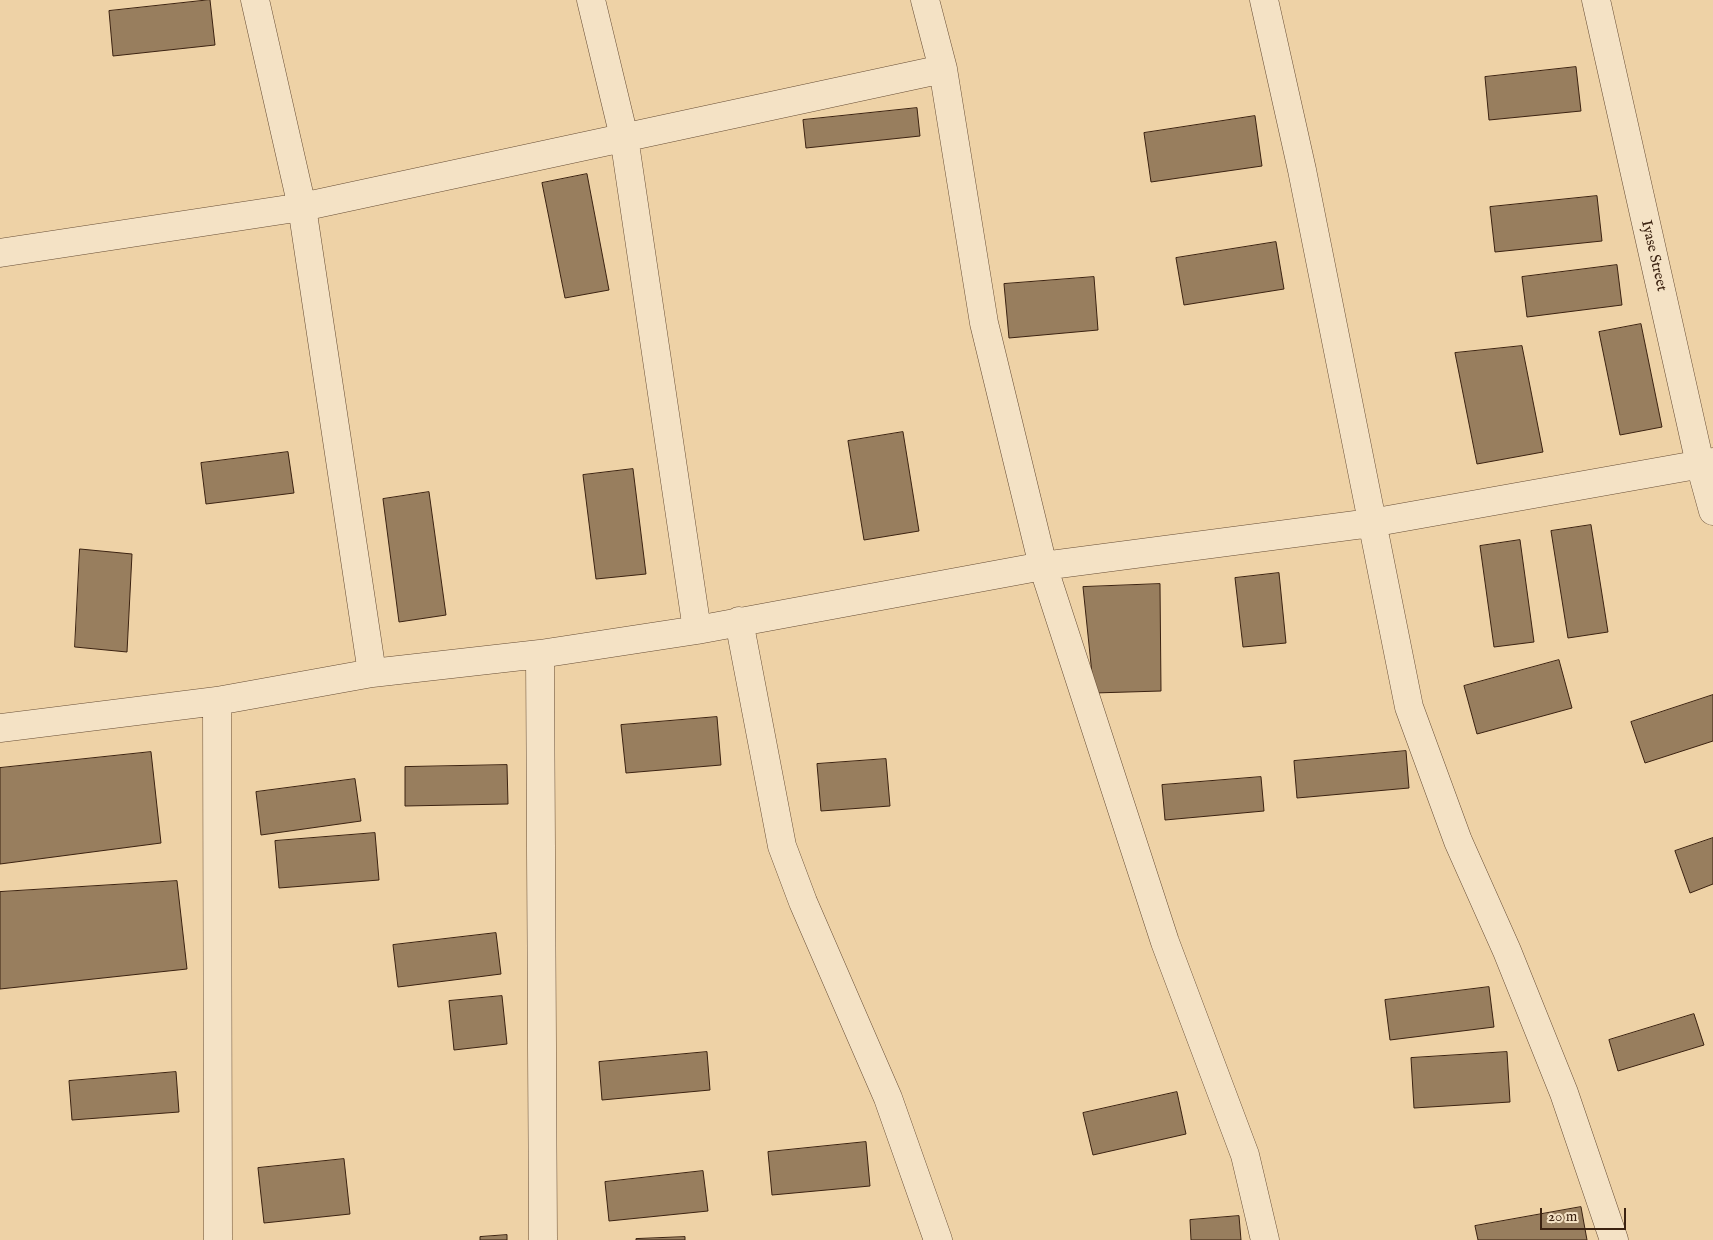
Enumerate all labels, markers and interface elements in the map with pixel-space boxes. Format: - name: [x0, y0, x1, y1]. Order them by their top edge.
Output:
- street label: Iyase Street: [1636, 219, 1670, 293]
- scale bar: [1543, 1198, 1629, 1230]
- text: 20 m: [1548, 1207, 1577, 1226]

